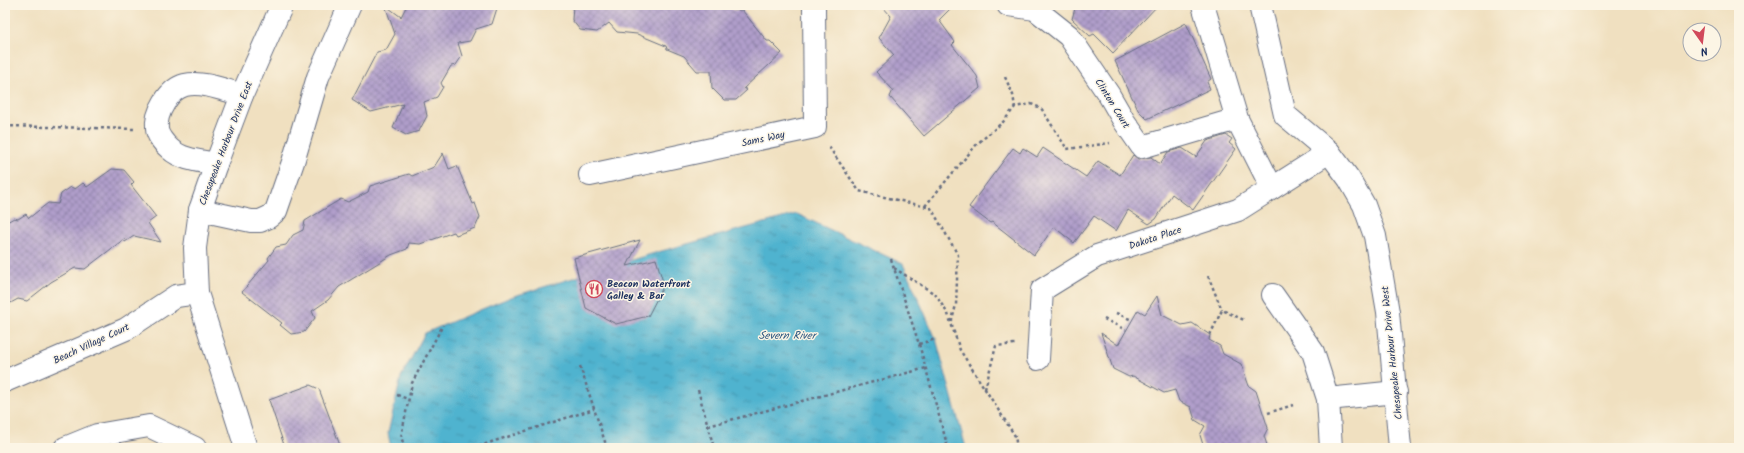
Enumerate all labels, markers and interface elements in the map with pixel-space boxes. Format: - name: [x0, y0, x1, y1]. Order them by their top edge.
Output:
- north arrow: [1682, 22, 1722, 62]
- text: N: [1699, 41, 1710, 60]
- street label: Clinton Court: [1090, 75, 1134, 132]
- street label: Chesapeake Harbour Drive East: [195, 79, 257, 208]
- street label: Sams Way: [740, 127, 786, 151]
- street label: Dakota Place: [1127, 222, 1184, 254]
- place label: Beacon Waterfront Galley & Bar: [607, 276, 691, 304]
- restaurant icon: Beacon Waterfront Galley & Bar: [584, 279, 604, 299]
- street label: Chesapeake Harbour Drive West: [1377, 285, 1407, 420]
- street label: Beach Village Court: [51, 319, 132, 369]
- water label: Severn River: [759, 327, 818, 345]

